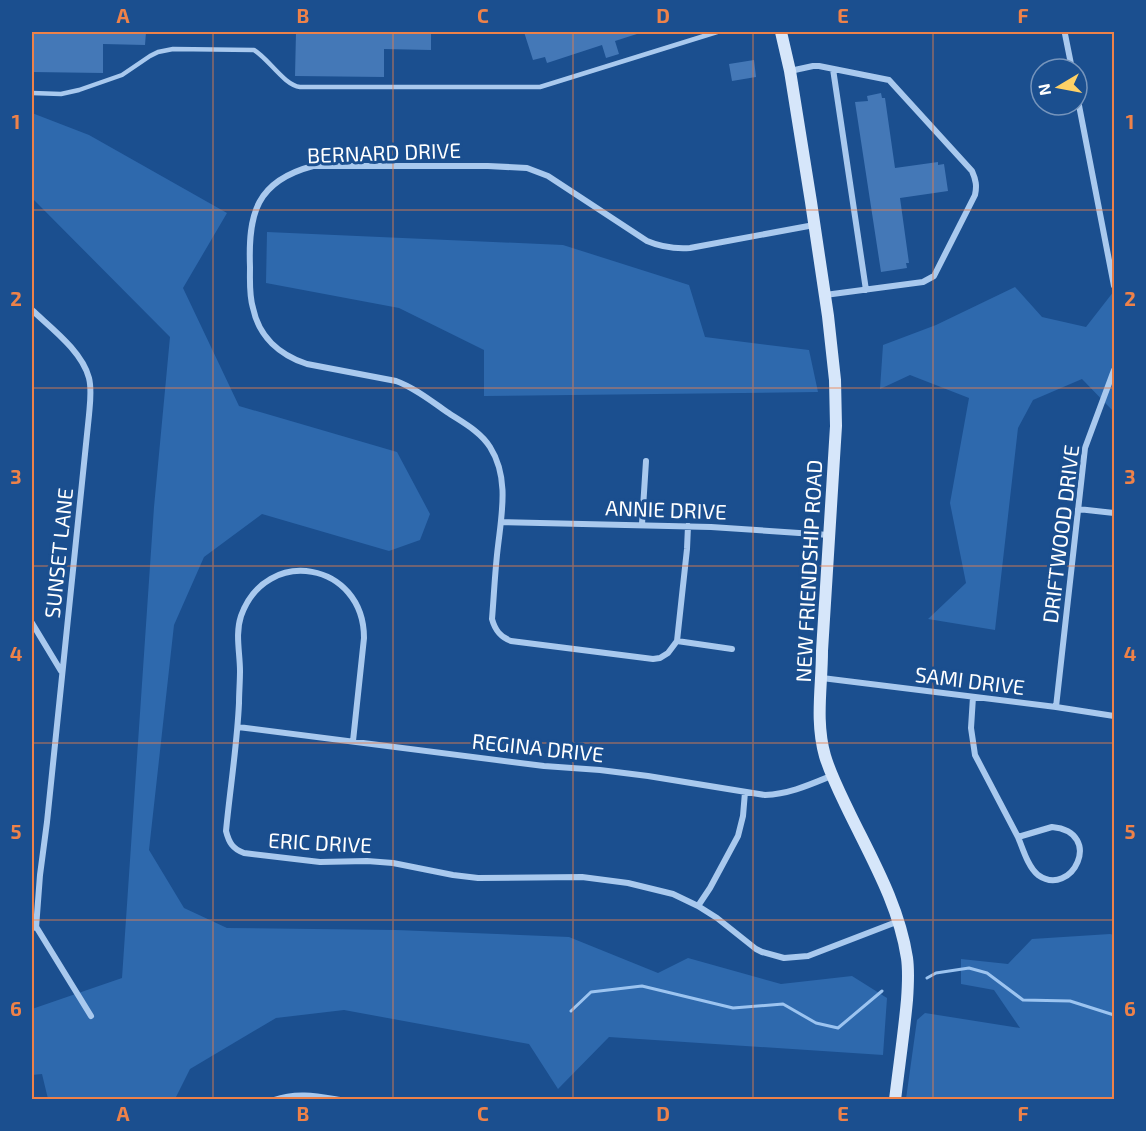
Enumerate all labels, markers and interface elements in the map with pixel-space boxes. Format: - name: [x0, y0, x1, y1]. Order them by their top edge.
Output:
- text: A: [116, 3, 130, 27]
- text: B: [297, 3, 309, 27]
- text: C: [477, 3, 489, 27]
- text: D: [656, 3, 670, 27]
- text: E: [837, 3, 849, 27]
- text: F: [1017, 3, 1029, 27]
- north arrow: [1029, 57, 1089, 117]
- text: N: [1033, 82, 1054, 97]
- text: 1: [12, 109, 20, 133]
- text: 1: [1126, 109, 1134, 133]
- street label: BERNARD DRIVE: [307, 137, 461, 167]
- text: 2: [10, 286, 22, 310]
- text: 2: [1124, 286, 1136, 310]
- street label: DRIFTWOOD DRIVE: [1037, 443, 1083, 625]
- street label: NEW FRIENDSHIP ROAD: [790, 459, 826, 683]
- text: 3: [10, 464, 22, 488]
- text: 3: [1124, 464, 1136, 488]
- street label: SUNSET LANE: [39, 487, 77, 619]
- street label: ANNIE DRIVE: [605, 494, 727, 524]
- text: 4: [10, 641, 23, 665]
- text: 4: [1124, 641, 1137, 665]
- street label: SAMI DRIVE: [914, 661, 1026, 699]
- street label: REGINA DRIVE: [471, 728, 605, 766]
- text: 5: [10, 819, 22, 843]
- text: 5: [1124, 819, 1136, 843]
- street label: ERIC DRIVE: [267, 827, 373, 857]
- text: 6: [10, 996, 22, 1020]
- text: 6: [1124, 996, 1136, 1020]
- text: A: [116, 1101, 130, 1125]
- text: B: [297, 1101, 309, 1125]
- text: C: [477, 1101, 489, 1125]
- text: D: [656, 1101, 670, 1125]
- text: E: [837, 1101, 849, 1125]
- text: F: [1017, 1101, 1029, 1125]

